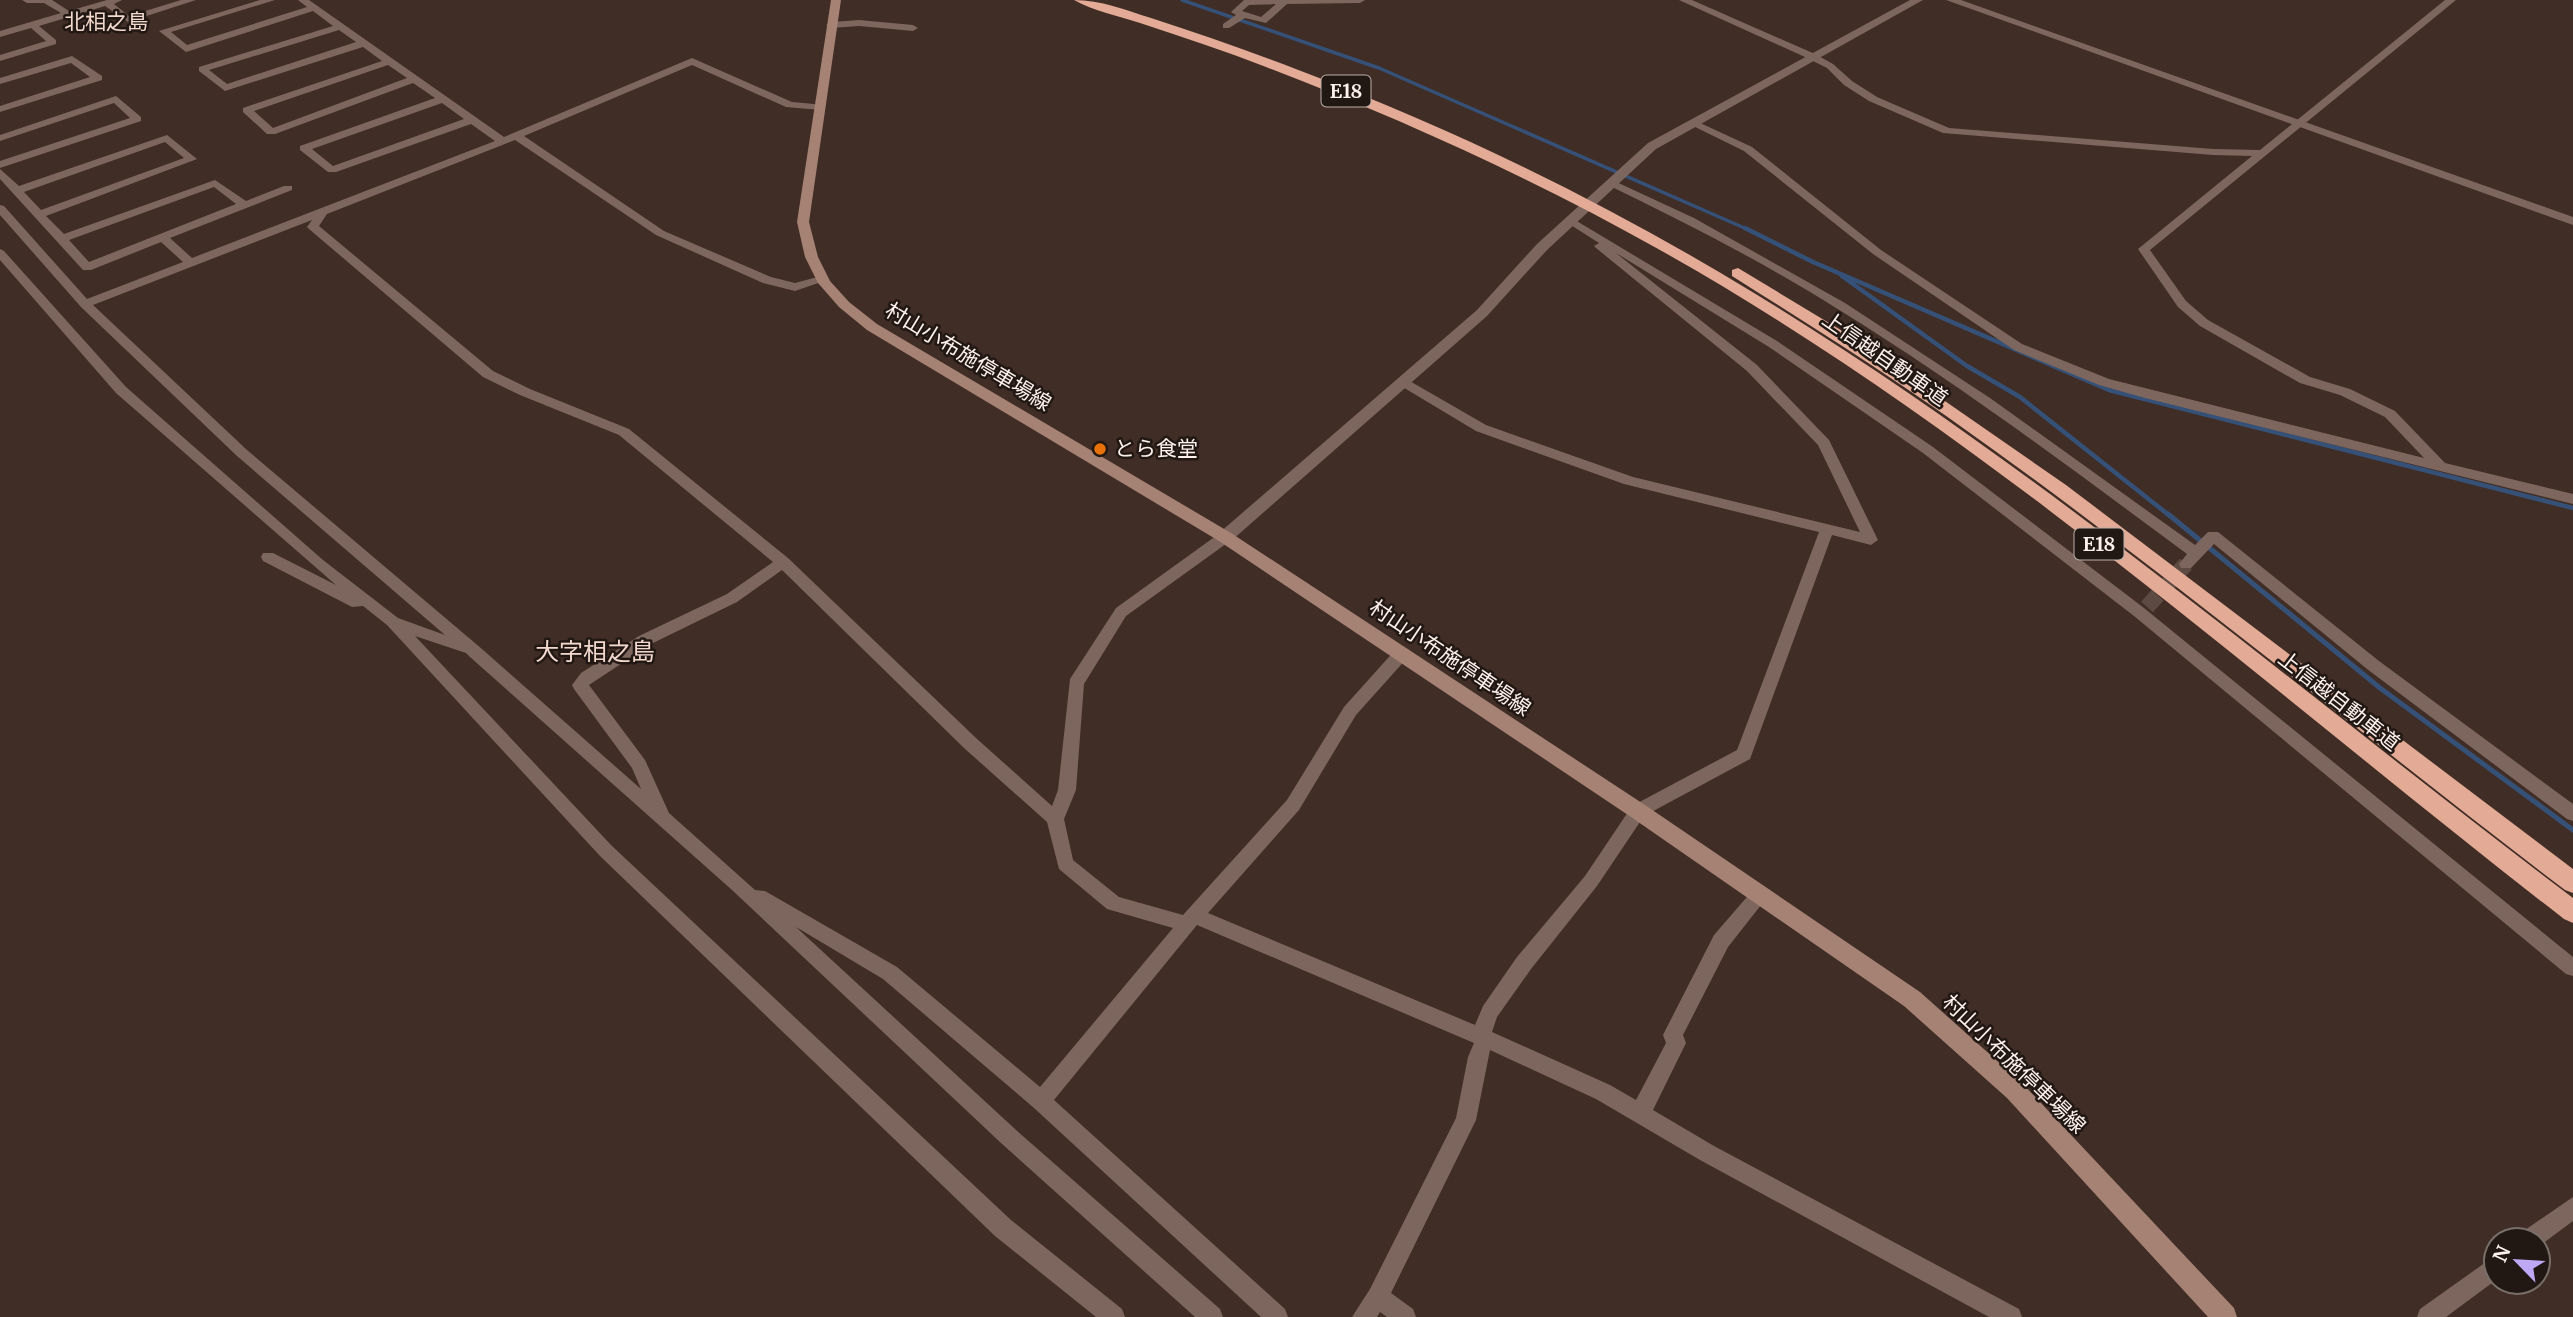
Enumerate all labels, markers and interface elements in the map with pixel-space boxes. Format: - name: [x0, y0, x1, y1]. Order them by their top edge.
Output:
- district label: 北相之島: [64, 8, 148, 35]
- road number: E18: [1322, 76, 1370, 106]
- street label: 村山小布施停車場線: [880, 296, 1056, 417]
- street label: 上信越自動車道: [1817, 305, 1953, 412]
- place label: とら食堂: [1114, 435, 1198, 462]
- marker: とら食堂: [1092, 441, 1108, 457]
- road number: E18: [2074, 528, 2124, 559]
- street label: 村山小布施停車場線: [1364, 594, 1536, 722]
- district label: 大字相之島: [535, 636, 655, 667]
- street label: 上信越自動車道: [2273, 645, 2406, 756]
- street label: 村山小布施停車場線: [1937, 988, 2092, 1139]
- north arrow: [2482, 1226, 2552, 1296]
- text: N: [2488, 1242, 2516, 1266]

